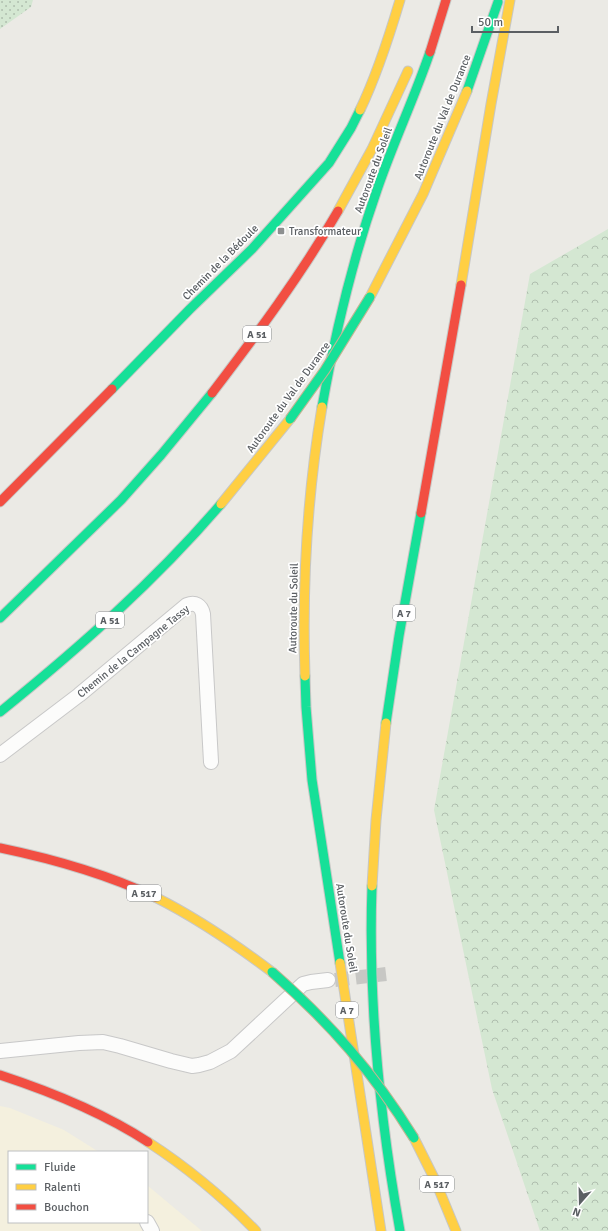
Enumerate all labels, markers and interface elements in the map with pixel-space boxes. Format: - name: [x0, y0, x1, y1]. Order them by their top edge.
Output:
- scale bar: [472, 8, 558, 34]
- text: 50 m: [478, 15, 503, 30]
- street label: Autoroute du Val de Durance: [411, 53, 474, 182]
- street label: Autoroute du Soleil: [352, 126, 395, 215]
- street label: Chemin de la Bédoule: [180, 222, 261, 303]
- place label: Transformateur: [289, 225, 361, 238]
- marker: Transformateur: [276, 226, 286, 236]
- road number: A 51: [243, 326, 271, 342]
- street label: Autoroute du Val de Durance: [244, 339, 333, 455]
- street label: Autoroute du Soleil: [286, 563, 301, 653]
- street label: Chemin de la Campagne Tassy: [75, 602, 193, 701]
- road number: A 7: [393, 605, 415, 621]
- road number: A 51: [96, 612, 124, 628]
- street label: Autoroute du Soleil: [333, 882, 360, 974]
- road number: A 517: [127, 885, 161, 901]
- road number: A 7: [336, 1002, 358, 1018]
- legend: [8, 1151, 148, 1223]
- text: Fluide: [44, 1160, 76, 1175]
- road number: A 517: [420, 1176, 454, 1192]
- text: Ralenti: [44, 1180, 81, 1195]
- north arrow: [560, 1183, 600, 1223]
- text: Bouchon: [44, 1200, 89, 1215]
- text: N: [571, 1205, 583, 1219]

